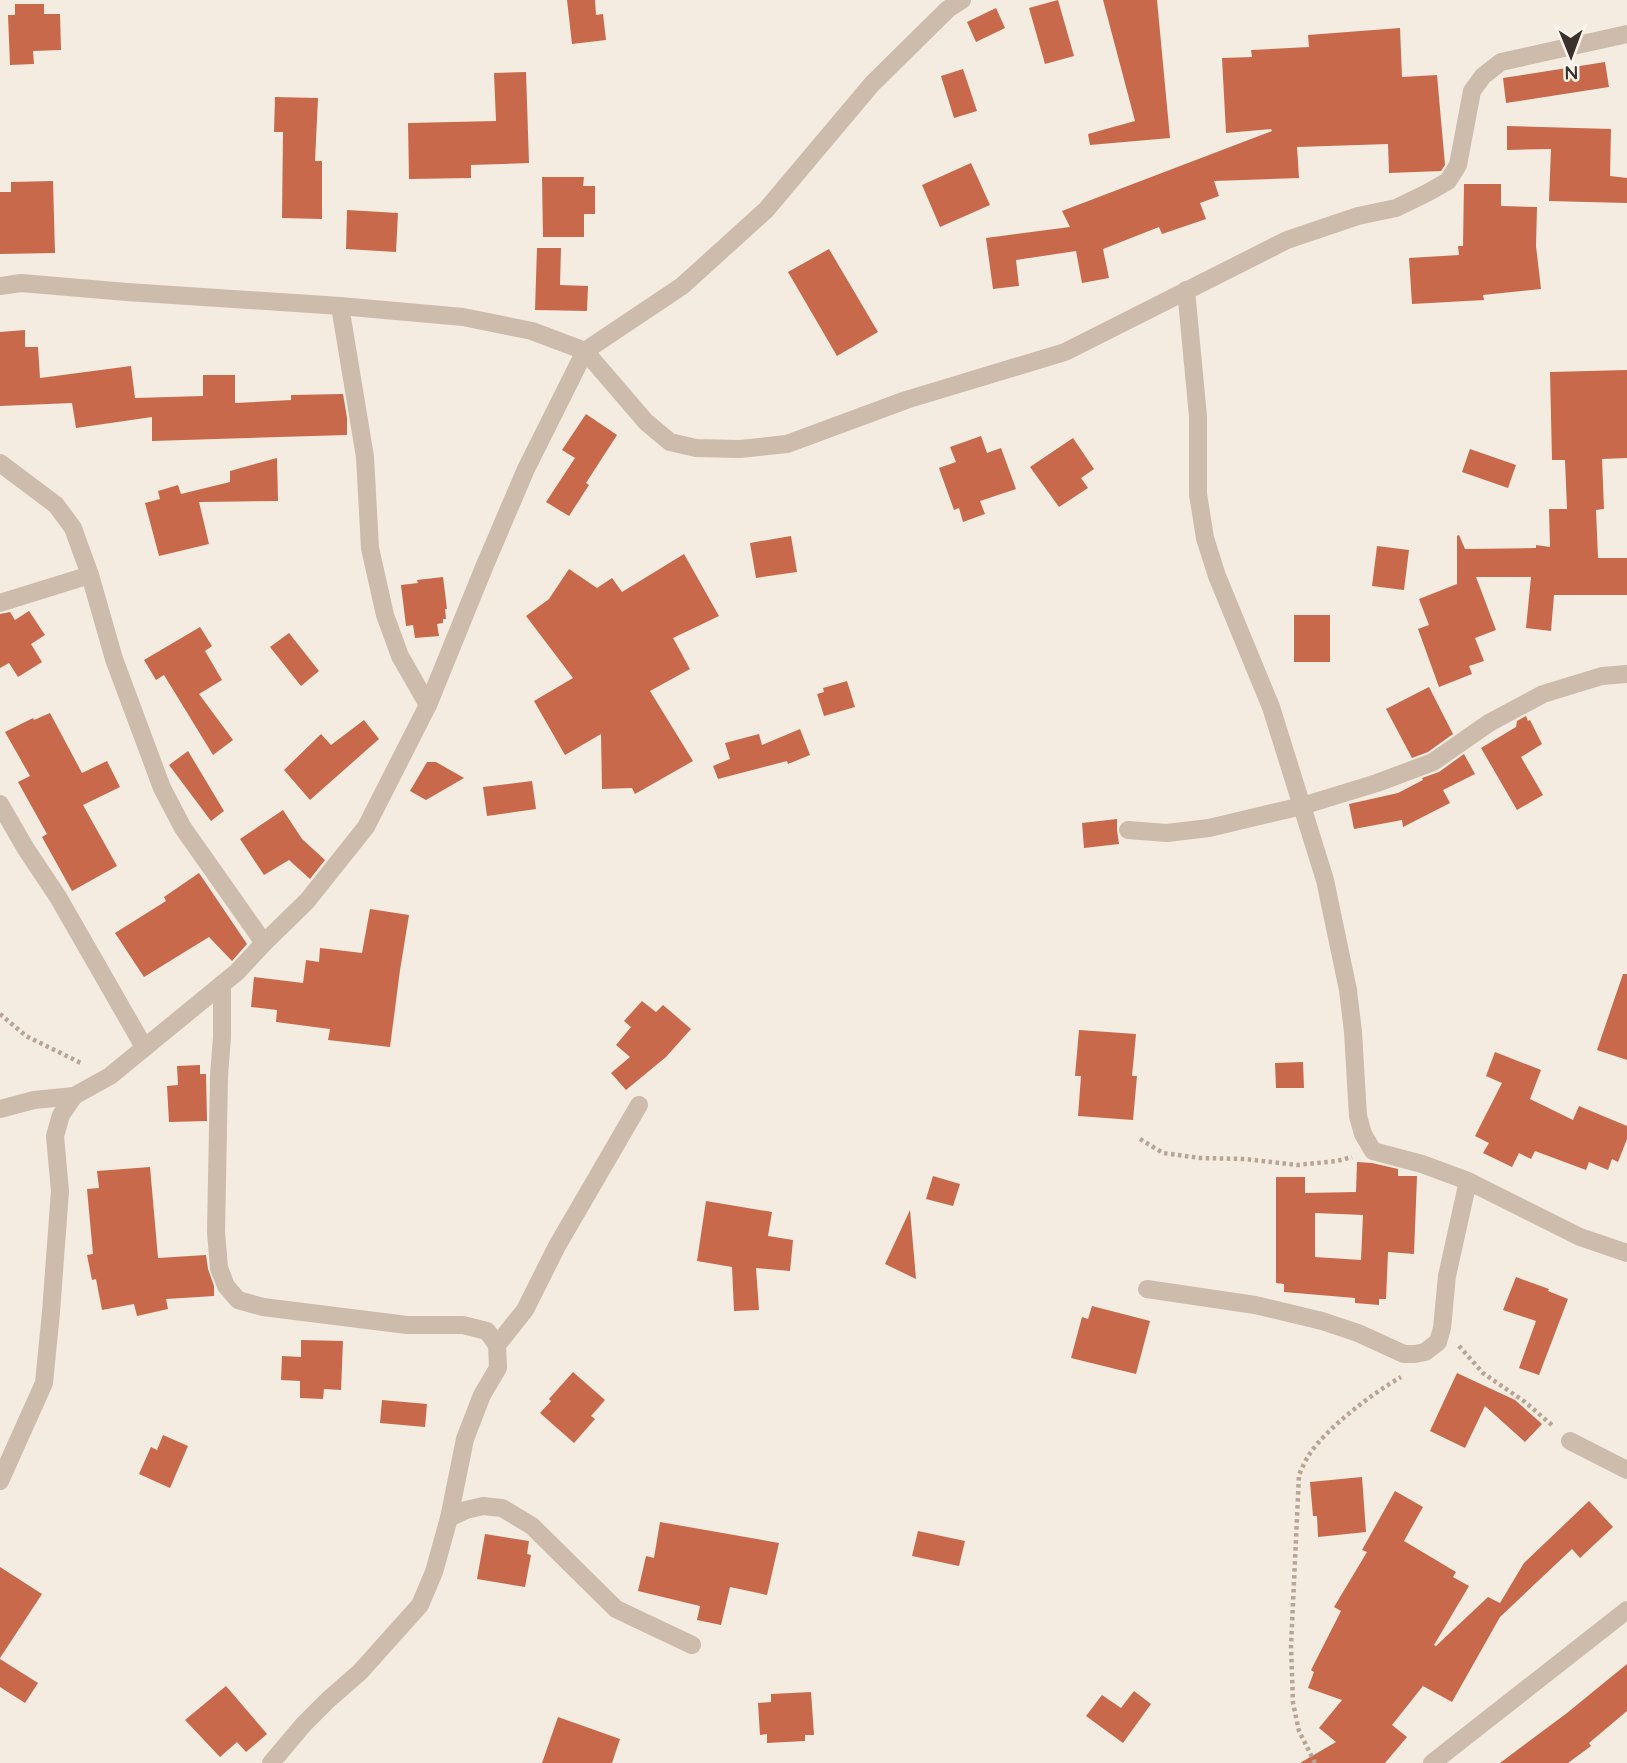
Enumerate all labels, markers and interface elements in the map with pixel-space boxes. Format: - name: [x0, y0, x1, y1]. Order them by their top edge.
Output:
- north arrow: [1536, 21, 1606, 91]
- text: N: [1564, 61, 1578, 85]

